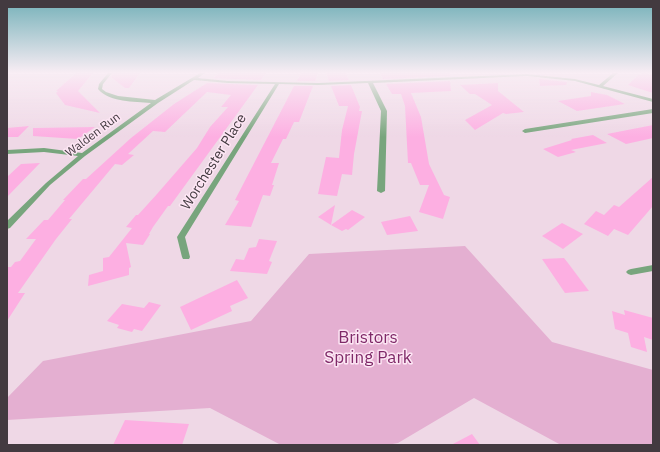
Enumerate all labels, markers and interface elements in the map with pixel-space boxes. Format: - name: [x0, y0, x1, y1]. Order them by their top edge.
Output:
- street label: Walden Run: [63, 110, 123, 160]
- street label: Worchester Place: [178, 111, 250, 213]
- park label: Bristors Spring Park: [324, 328, 412, 368]

